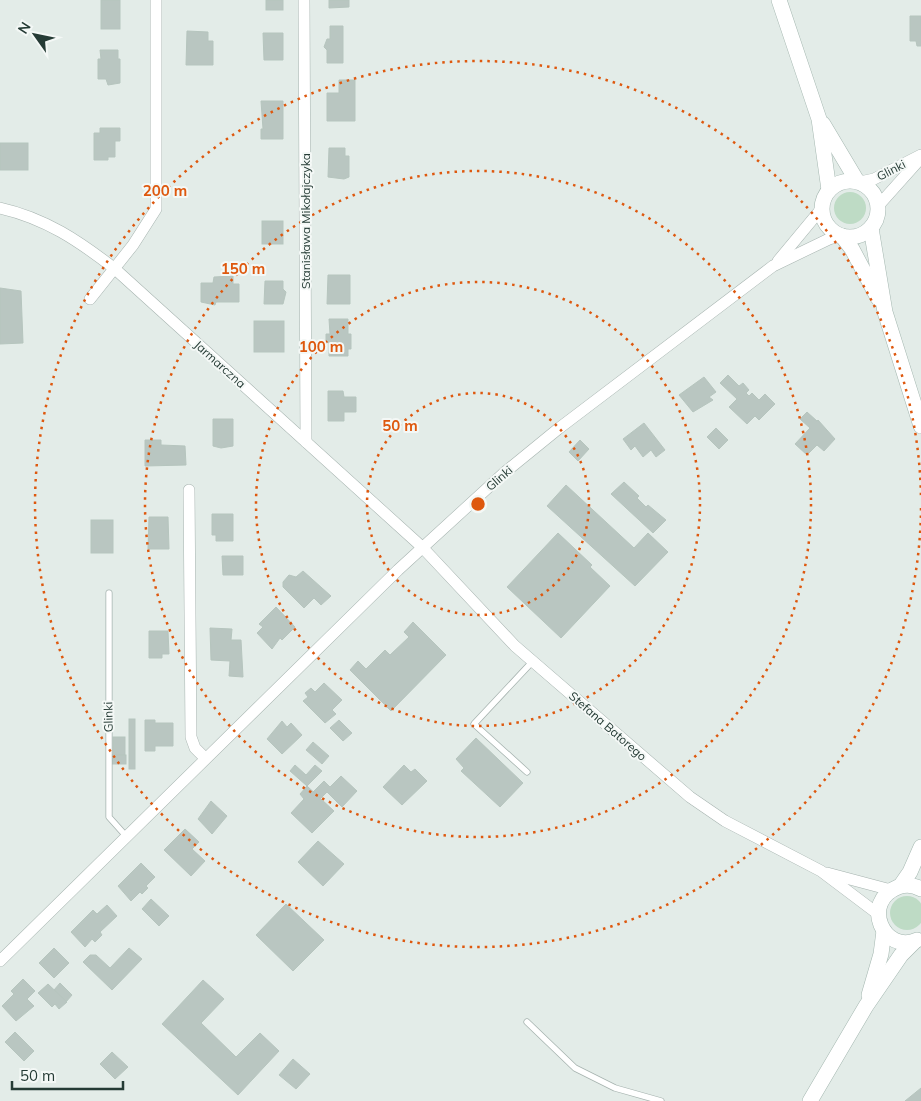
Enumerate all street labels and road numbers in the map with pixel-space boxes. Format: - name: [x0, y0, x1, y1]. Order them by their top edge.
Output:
- street label: Stanisława Mikołajczyka: [298, 153, 313, 289]
- street label: Glinki: [874, 156, 908, 184]
- street label: Jarmarczna: [191, 337, 249, 391]
- street label: Glinki: [483, 462, 516, 494]
- street label: Stefana Batorego: [566, 688, 650, 764]
- street label: Glinki: [100, 701, 116, 732]

